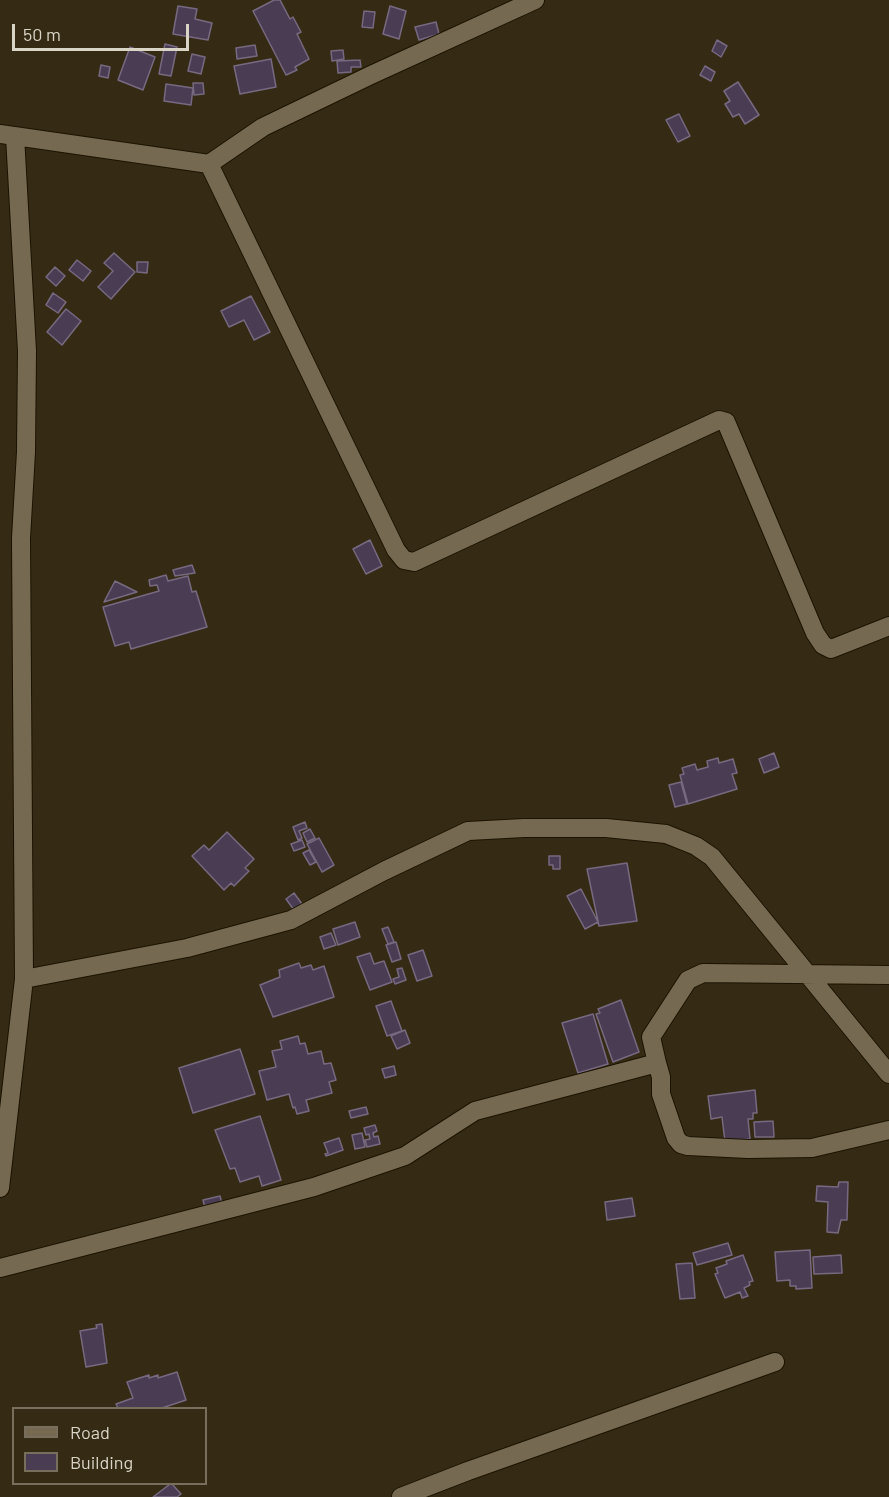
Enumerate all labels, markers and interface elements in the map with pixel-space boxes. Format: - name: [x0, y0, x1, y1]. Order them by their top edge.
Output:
- scale bar: [15, 12, 192, 50]
- text: 50 m: [23, 23, 61, 45]
- legend: [12, 1407, 207, 1485]
- text: Road: [70, 1421, 110, 1443]
- text: Building: [70, 1451, 133, 1473]

